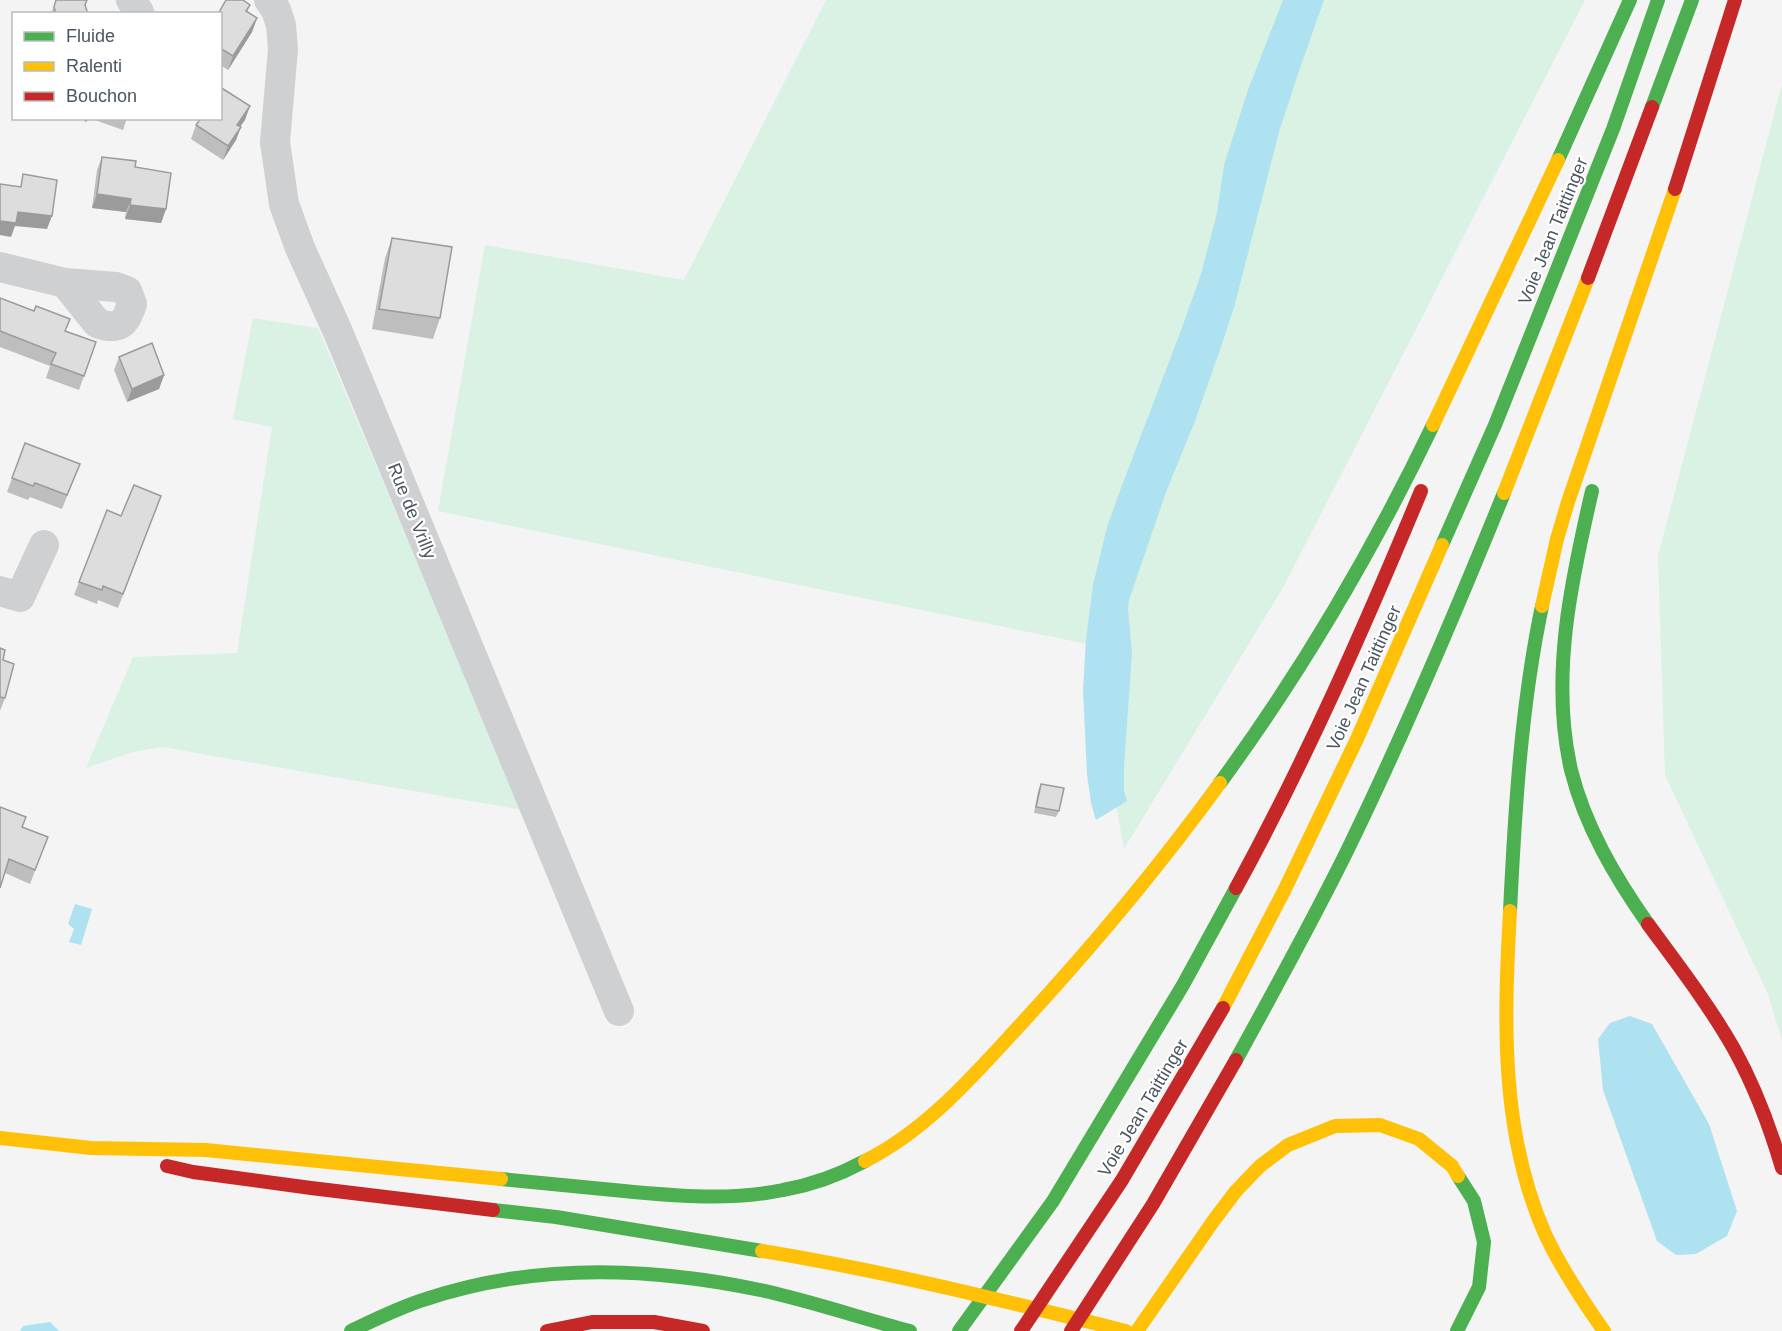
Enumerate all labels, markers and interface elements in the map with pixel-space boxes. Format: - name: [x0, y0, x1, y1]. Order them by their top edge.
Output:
- legend: [12, 12, 222, 120]
- text: Fluide: [66, 26, 115, 46]
- text: Ralenti: [66, 56, 122, 76]
- text: Bouchon: [66, 86, 137, 106]
- street label: Voie Jean Taittinger: [1514, 155, 1592, 307]
- street label: Rue de Vrilly: [384, 460, 440, 562]
- street label: Voie Jean Taittinger: [1323, 602, 1405, 754]
- street label: Voie Jean Taittinger: [1094, 1036, 1192, 1180]

